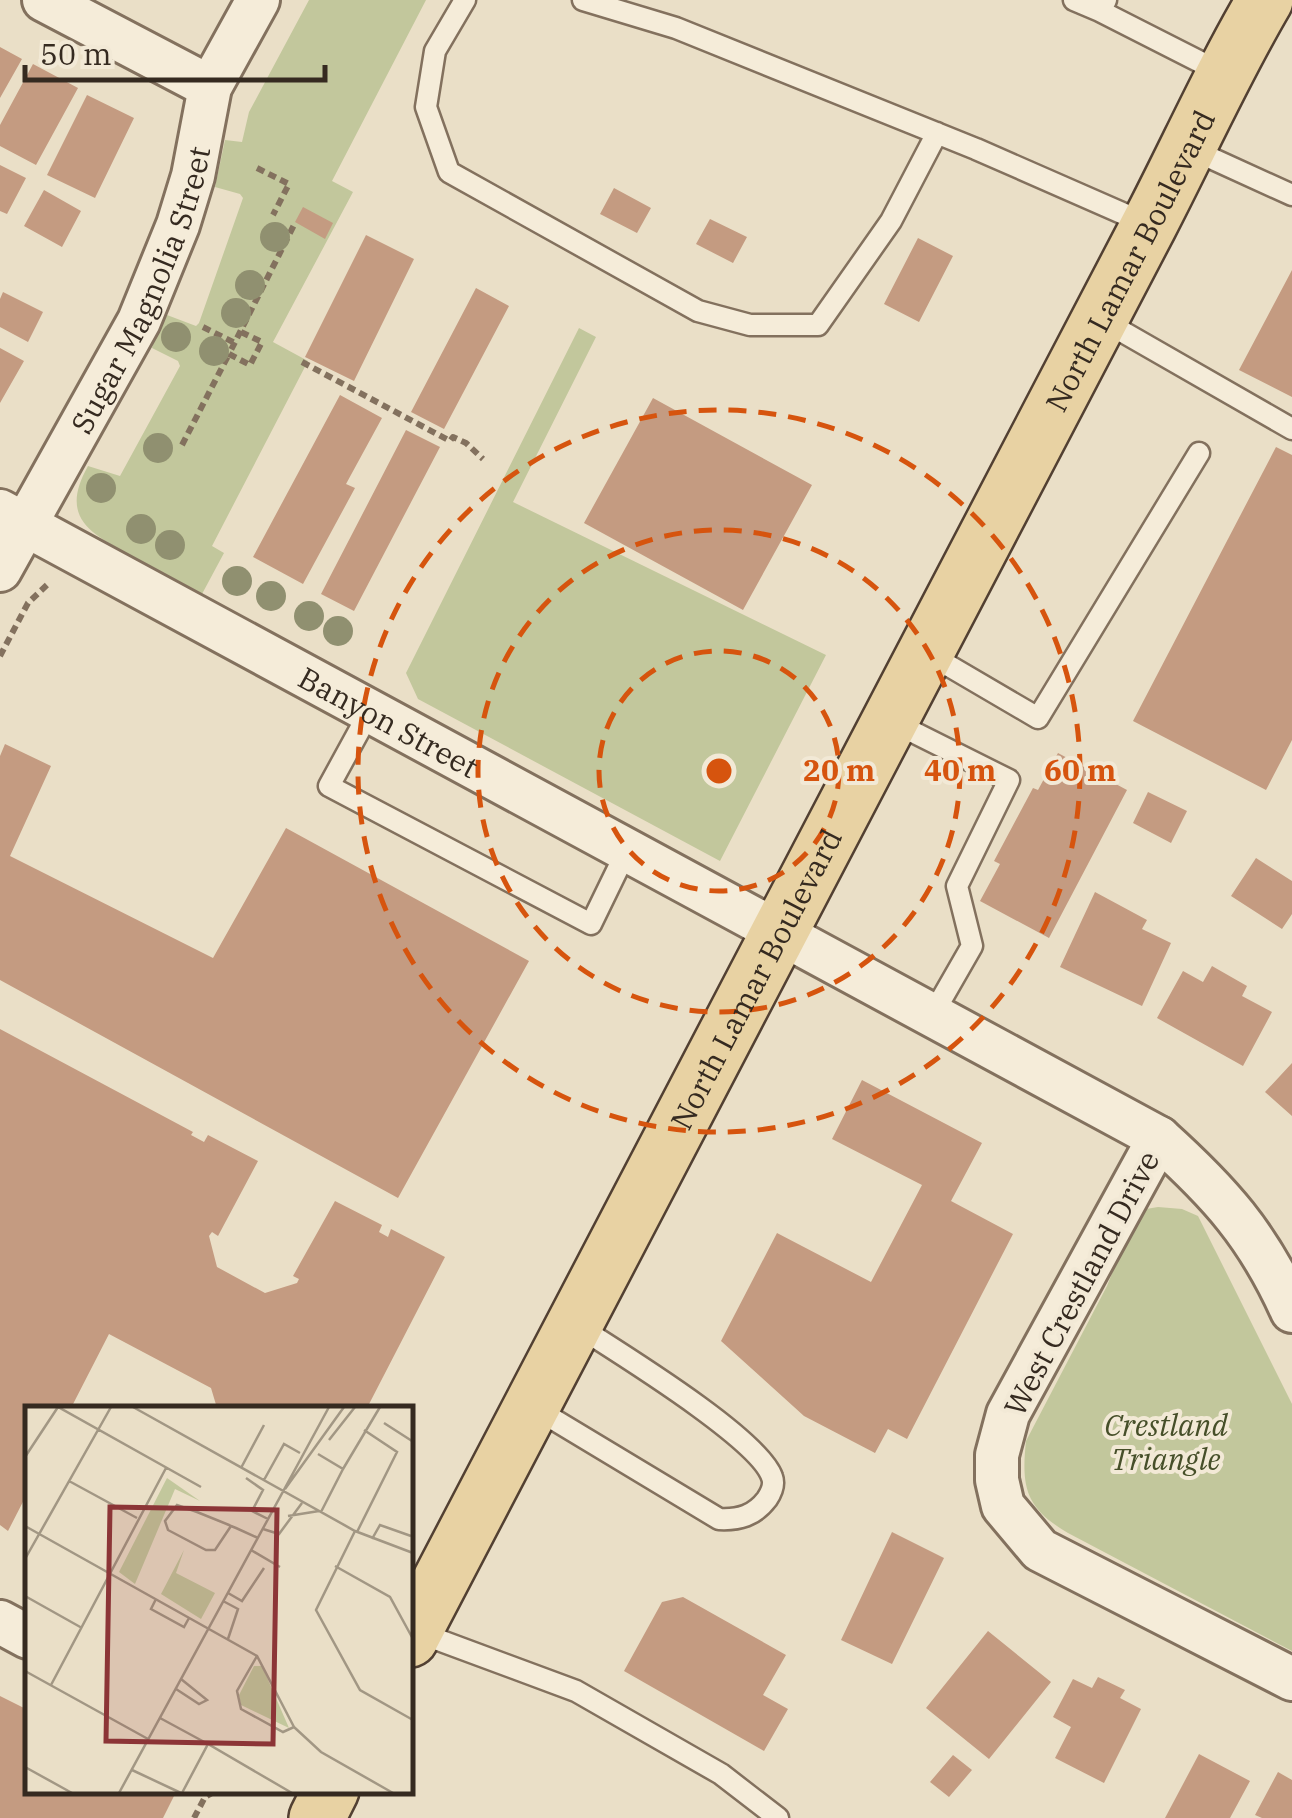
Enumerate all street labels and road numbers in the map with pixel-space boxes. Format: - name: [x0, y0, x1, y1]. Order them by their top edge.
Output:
- street label: North Lamar Boulevard: [1036, 103, 1223, 418]
- street label: Sugar Magnolia Street: [61, 143, 218, 440]
- street label: Banyon Street: [292, 657, 485, 786]
- street label: North Lamar Boulevard: [660, 822, 850, 1136]
- street label: West Crestland Drive: [995, 1144, 1167, 1422]

